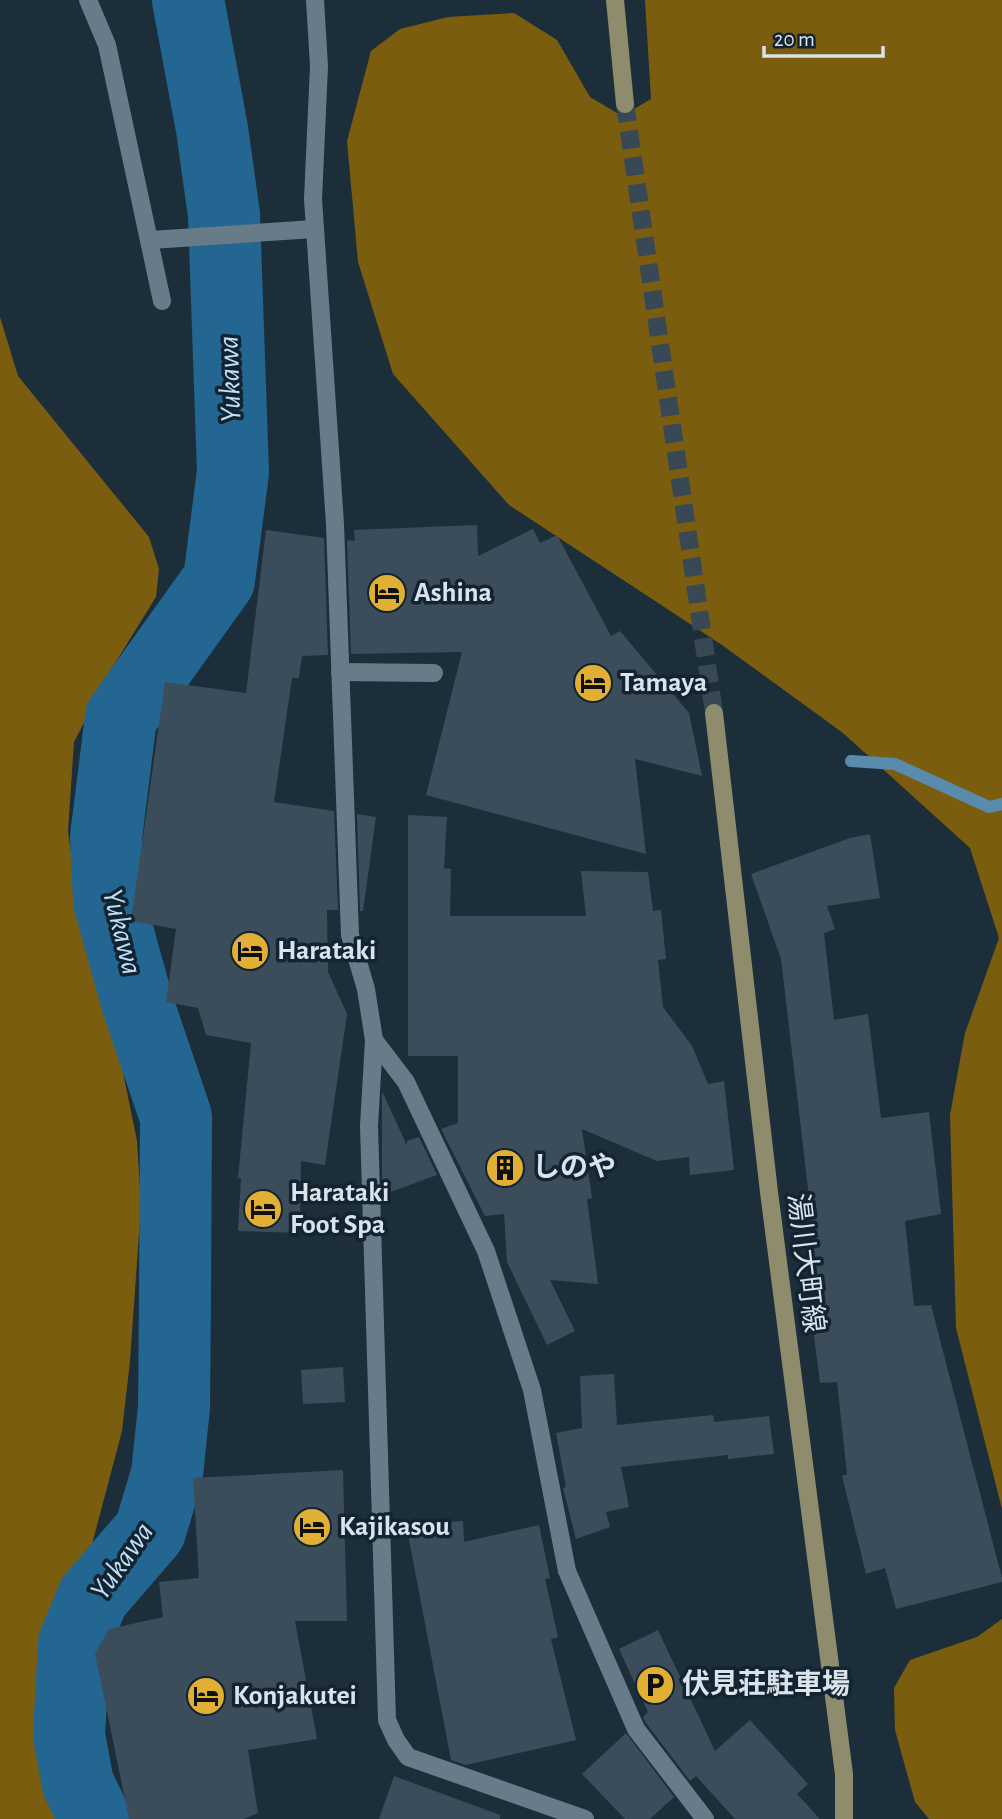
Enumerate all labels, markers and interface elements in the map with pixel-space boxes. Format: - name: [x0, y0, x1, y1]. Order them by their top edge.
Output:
- scale bar: [764, 14, 883, 58]
- text: 20 m: [774, 29, 815, 50]
- water label: Yukawa: [213, 335, 247, 423]
- hotel icon: Ashina: [366, 572, 408, 614]
- place label: Ashina: [414, 579, 492, 607]
- hotel icon: Tamaya: [572, 662, 614, 704]
- place label: Tamaya: [620, 669, 707, 697]
- water label: Yukawa: [97, 886, 147, 978]
- hotel icon: Harataki: [229, 930, 271, 972]
- place label: Harataki: [277, 937, 376, 965]
- building icon: しのや: [484, 1147, 526, 1189]
- place label: しのや: [532, 1152, 616, 1182]
- place label: Harataki Foot Spa: [290, 1179, 389, 1239]
- hotel icon: Harataki Foot Spa: [242, 1188, 284, 1230]
- street label: 湯川大町線: [783, 1192, 829, 1334]
- hotel icon: Kajikasou: [291, 1506, 333, 1548]
- place label: Kajikasou: [339, 1513, 450, 1541]
- water label: Yukawa: [85, 1517, 159, 1605]
- parking icon: 伏見荘駐車場: [634, 1664, 676, 1706]
- place label: 伏見荘駐車場: [682, 1669, 850, 1699]
- hotel icon: Konjakutei: [185, 1675, 227, 1717]
- place label: Konjakutei: [233, 1682, 357, 1710]

